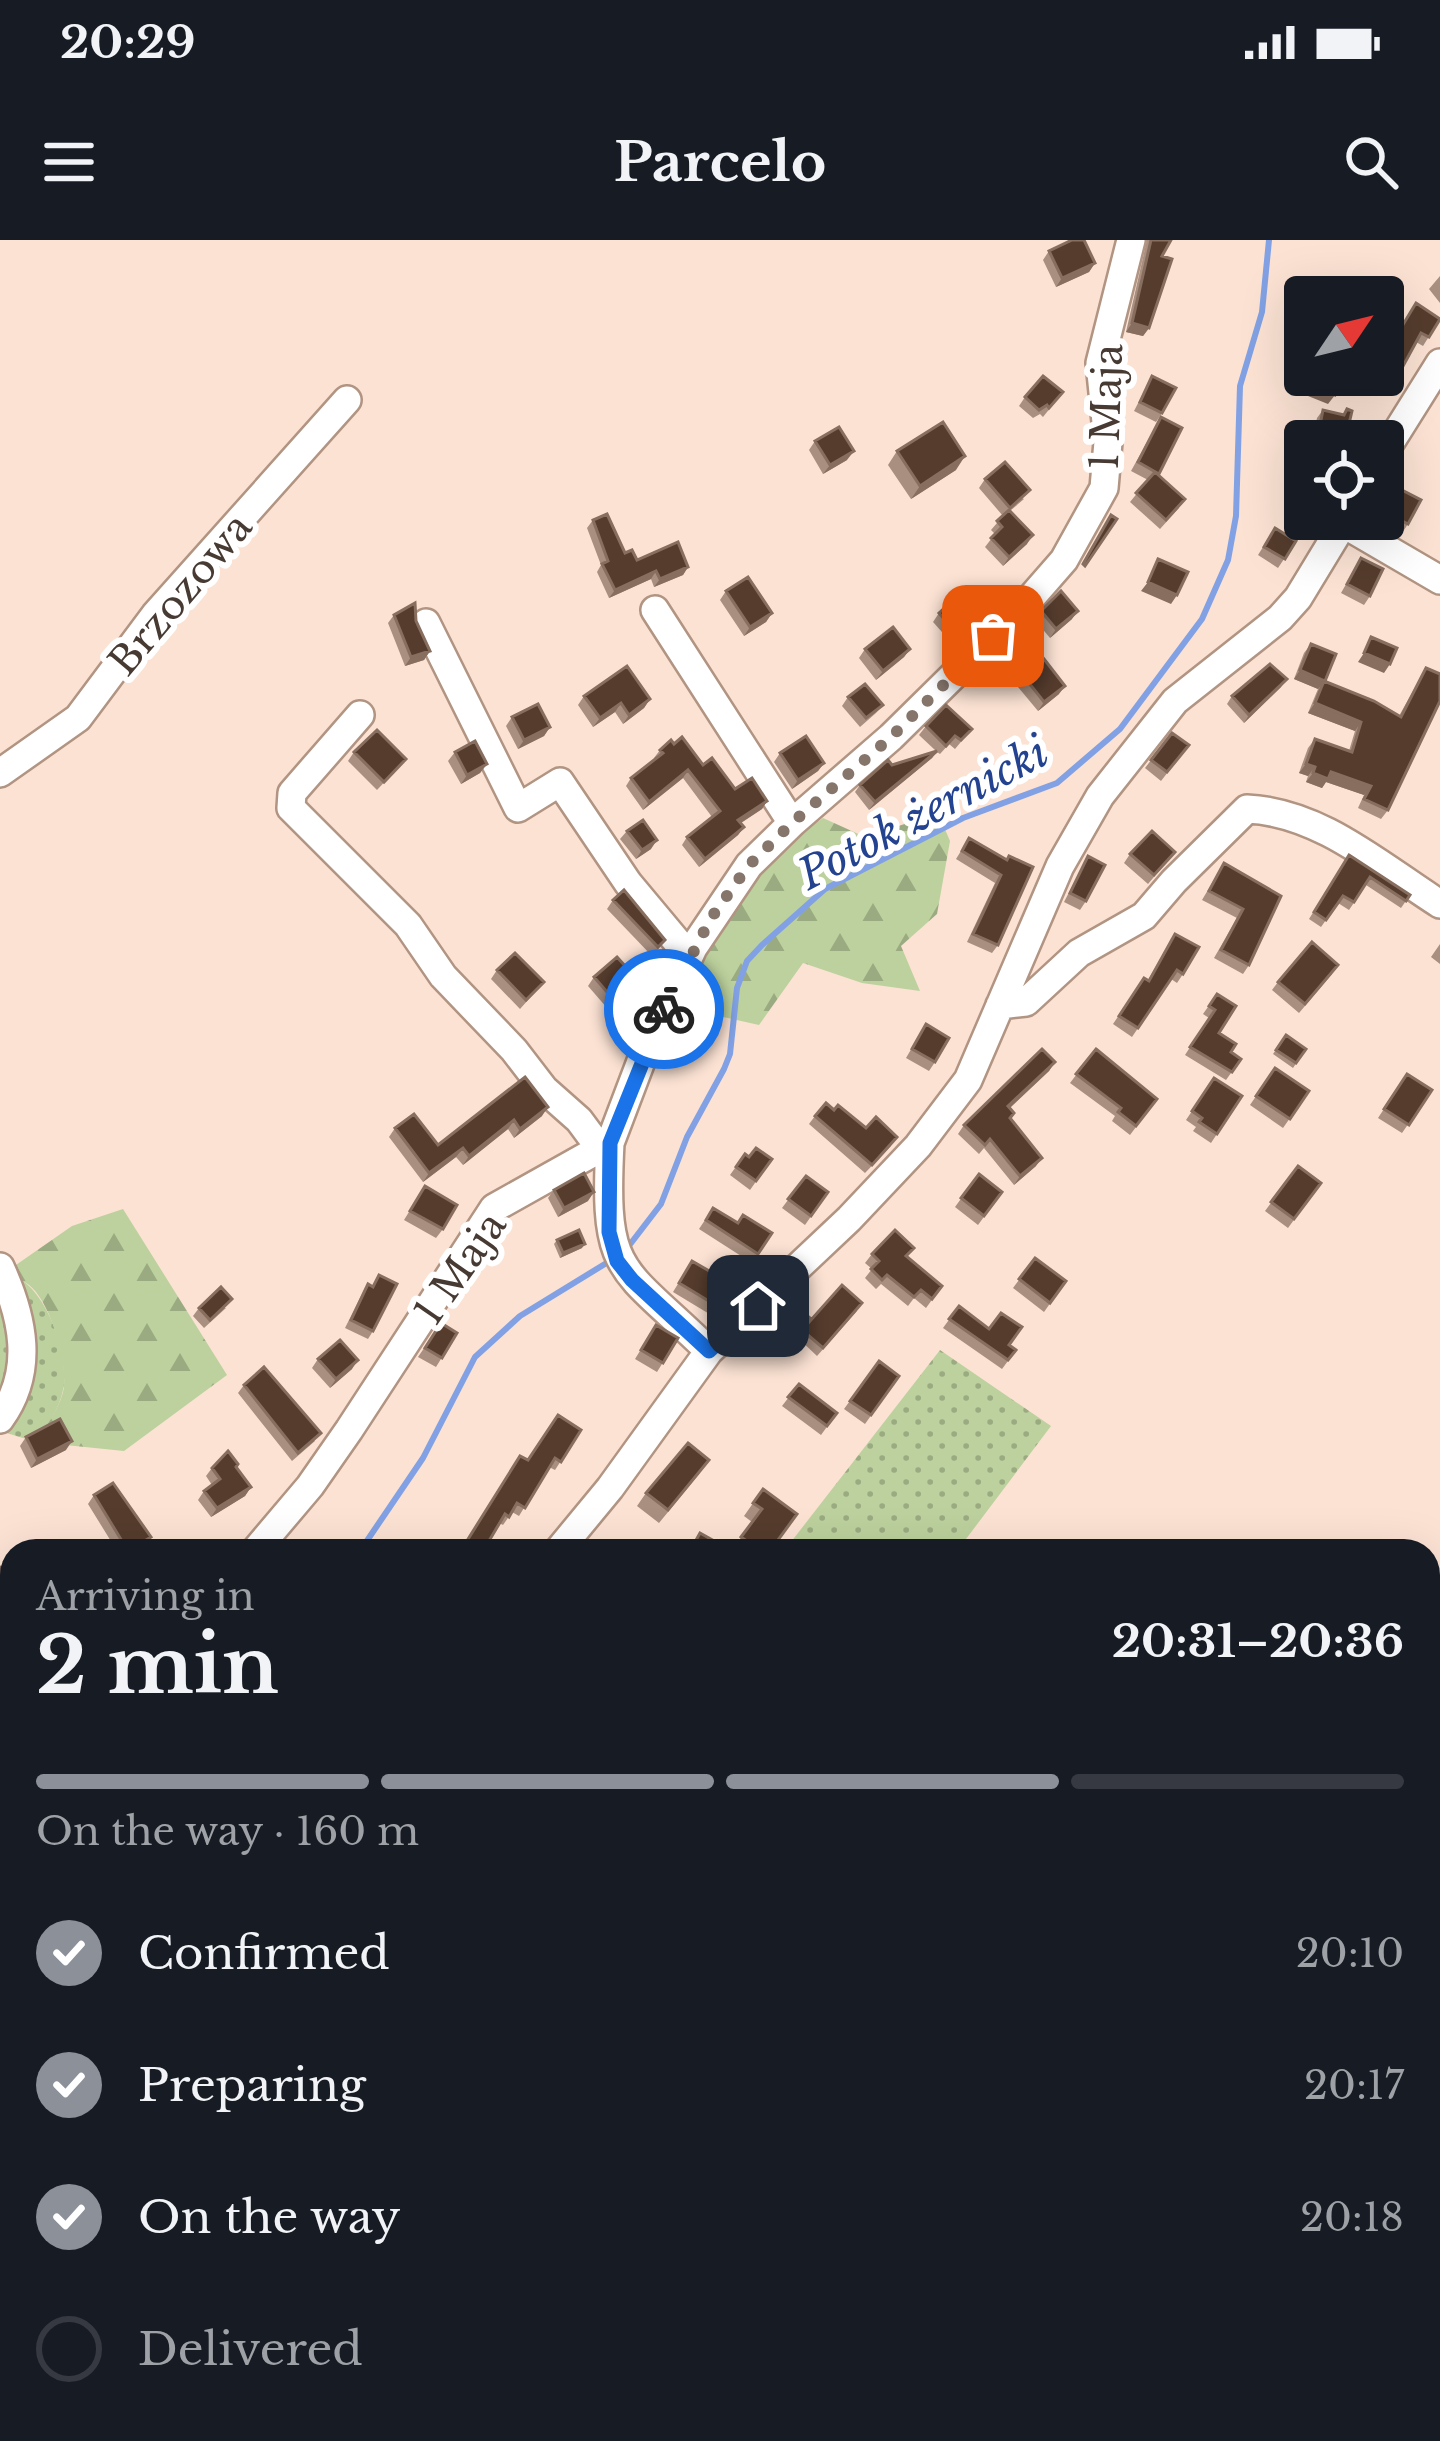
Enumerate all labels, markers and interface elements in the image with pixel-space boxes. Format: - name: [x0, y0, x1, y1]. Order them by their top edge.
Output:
- text: 20:29: [60, 14, 196, 70]
- icon: menu: [36, 129, 102, 195]
- text: Parcelo: [614, 129, 826, 196]
- icon: search: [1338, 129, 1404, 195]
- north arrow: [1284, 276, 1404, 396]
- map controls: [1284, 276, 1404, 540]
- street label: 1 Maja: [1080, 343, 1133, 471]
- button: locate: [1284, 420, 1404, 540]
- street label: Brzozowa: [98, 503, 263, 685]
- pin: [942, 585, 1044, 687]
- icon: bag: [960, 603, 1026, 669]
- water label: Potok żernicki: [788, 725, 1057, 901]
- courier: [604, 949, 724, 1069]
- icon: bike: [631, 976, 697, 1042]
- street label: 1 Maja: [404, 1202, 517, 1334]
- pin: [707, 1255, 809, 1357]
- icon: home: [725, 1273, 791, 1339]
- text: Arriving in: [36, 1572, 255, 1621]
- text: 20:31–20:36: [1112, 1613, 1404, 1669]
- text: 2 min: [36, 1617, 279, 1714]
- text: On the way · 160 m: [36, 1807, 419, 1856]
- icon: check: [36, 1920, 102, 1986]
- text: Confirmed: [138, 1925, 390, 1981]
- text: 20:10: [1296, 1929, 1404, 1978]
- icon: check: [36, 2052, 102, 2118]
- text: Preparing: [138, 2057, 366, 2113]
- text: 20:17: [1304, 2061, 1404, 2110]
- icon: check: [36, 2184, 102, 2250]
- text: On the way: [138, 2189, 401, 2245]
- text: 20:18: [1300, 2193, 1404, 2242]
- text: Delivered: [138, 2321, 363, 2377]

